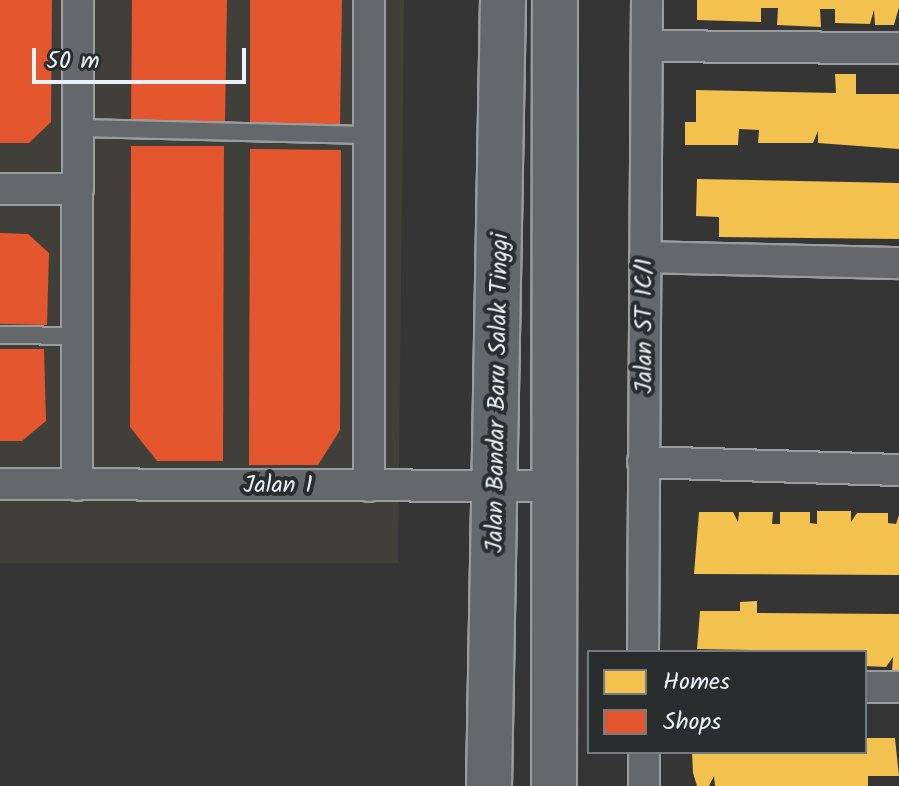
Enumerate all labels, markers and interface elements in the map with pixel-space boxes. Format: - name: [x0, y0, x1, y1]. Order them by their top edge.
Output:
- scale bar: [36, 32, 250, 82]
- text: 50 m: [46, 42, 100, 81]
- street label: Jalan Bandar Baru Salak Tinggi: [481, 233, 515, 553]
- street label: Jalan ST 1C/1: [631, 258, 659, 394]
- street label: Jalan 1: [243, 472, 313, 500]
- legend: [587, 650, 867, 754]
- text: Homes: [663, 663, 730, 702]
- text: Shops: [663, 703, 721, 742]

